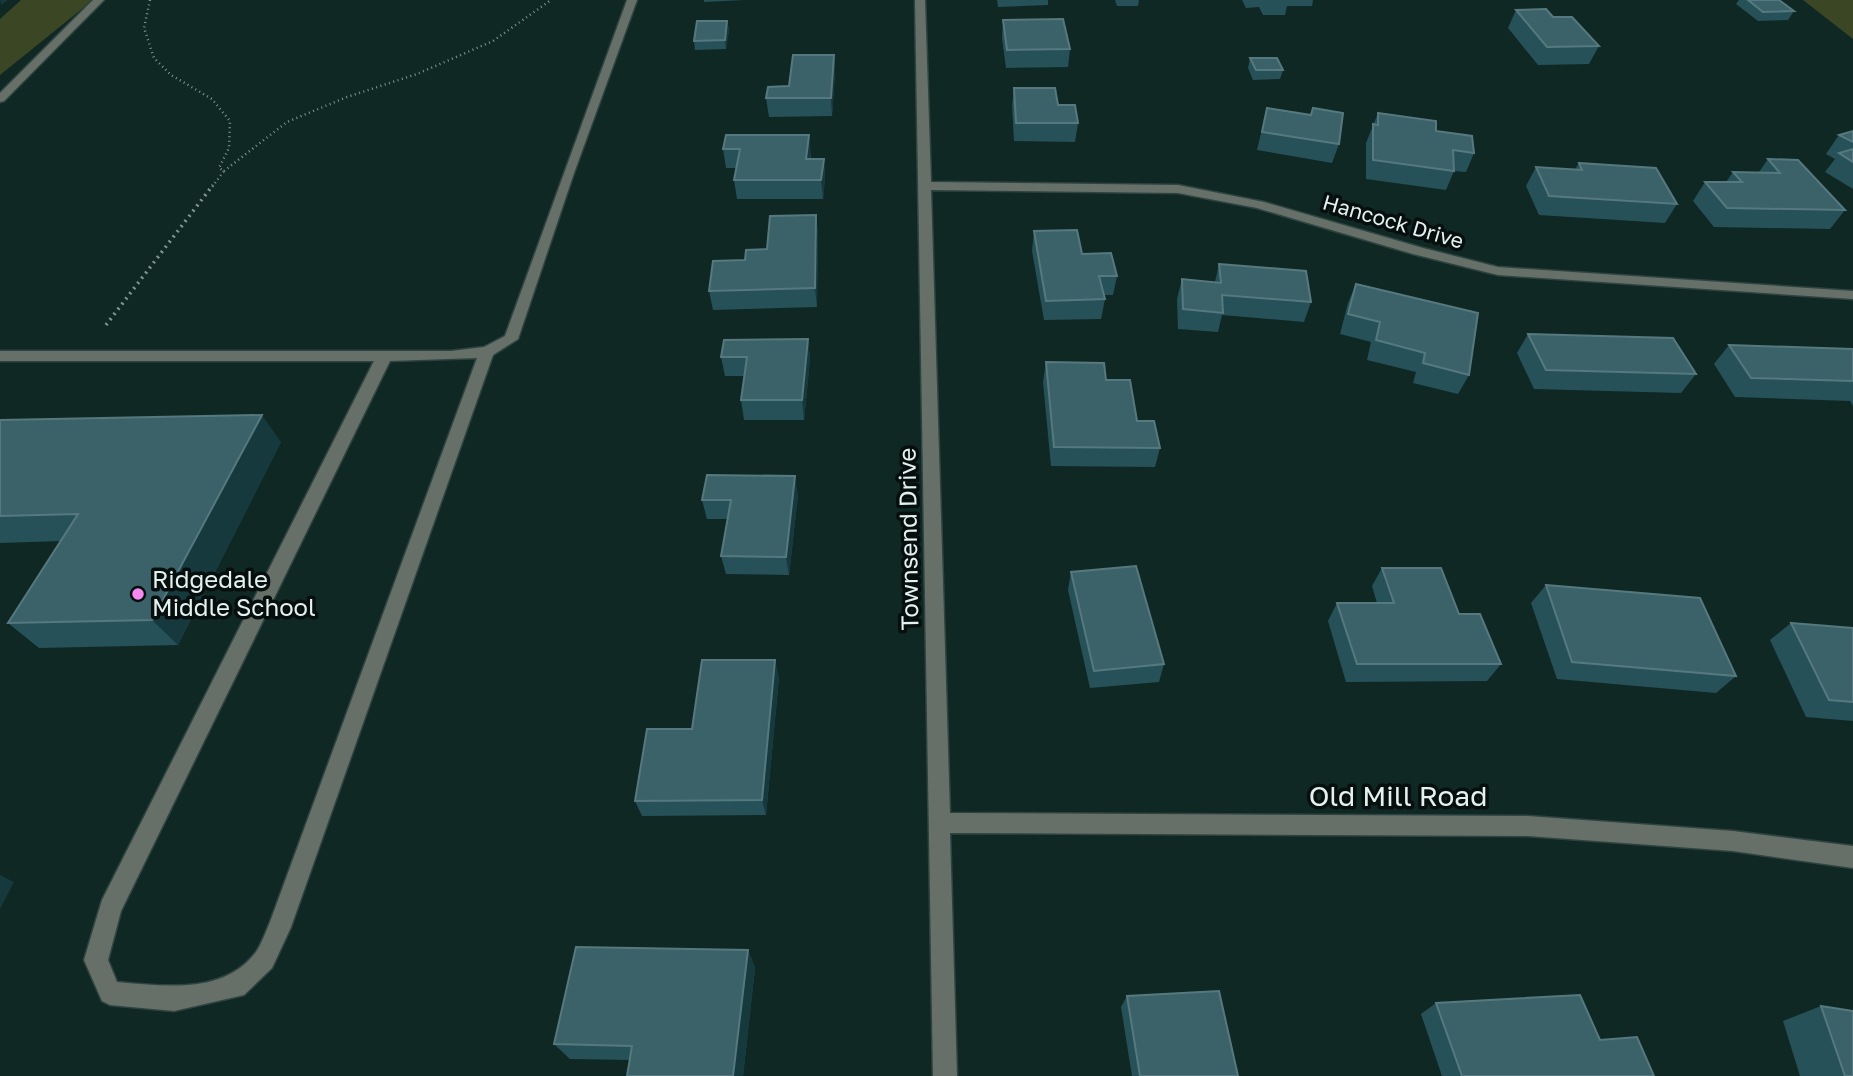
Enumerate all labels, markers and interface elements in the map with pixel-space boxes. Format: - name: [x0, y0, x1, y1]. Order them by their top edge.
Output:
- street label: Hancock Drive: [1320, 189, 1467, 254]
- street label: Townsend Drive: [891, 447, 924, 631]
- place label: Ridgedale Middle School: [152, 564, 316, 621]
- marker: Ridgedale Middle School: [130, 586, 146, 602]
- street label: Old Mill Road: [1309, 779, 1487, 812]

